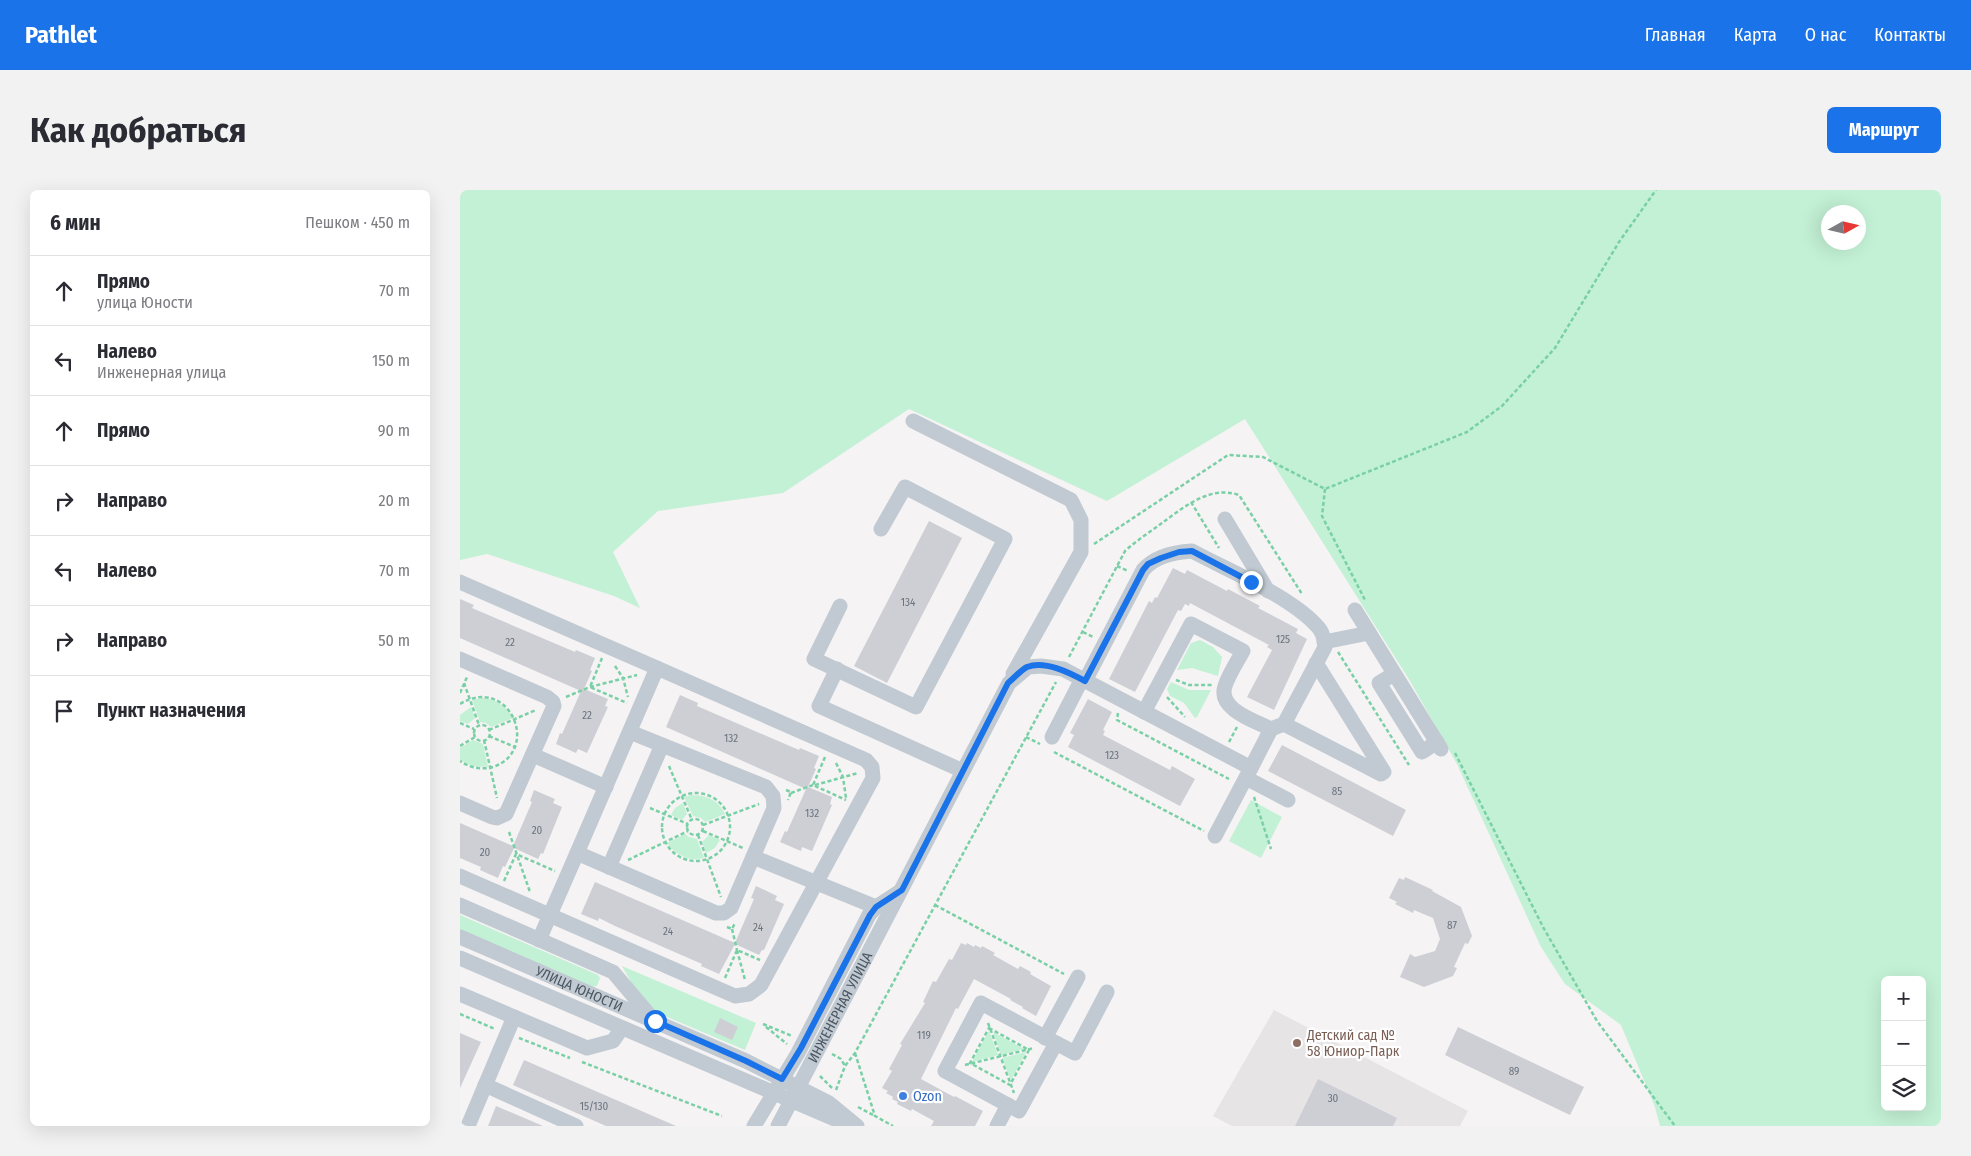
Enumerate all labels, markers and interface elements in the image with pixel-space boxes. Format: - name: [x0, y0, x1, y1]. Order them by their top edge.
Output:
- text: Pathlet: [25, 21, 97, 49]
- text: Главная: [1645, 24, 1706, 46]
- text: Карта: [1734, 24, 1777, 46]
- text: О нас: [1805, 24, 1846, 46]
- text: Контакты: [1874, 24, 1946, 46]
- button: Маршрут: [1827, 107, 1941, 153]
- text: Как добраться: [30, 109, 247, 151]
- north arrow: [1821, 205, 1866, 250]
- text: 6 мин: [50, 210, 101, 236]
- text: Пешком · 450 m: [305, 213, 410, 232]
- text: Прямо: [97, 270, 150, 293]
- icon: ahead: [50, 277, 78, 305]
- text: 70 m: [379, 281, 410, 300]
- text: улица Юности: [97, 293, 193, 312]
- text: Налево: [97, 340, 157, 363]
- icon: left: [50, 347, 78, 375]
- text: 150 m: [372, 351, 410, 370]
- text: Инженерная улица: [97, 363, 226, 382]
- icon: ahead: [50, 417, 78, 445]
- text: Прямо: [97, 419, 150, 442]
- text: 90 m: [378, 421, 410, 440]
- icon: right: [50, 487, 78, 515]
- text: Направо: [97, 489, 167, 512]
- text: 20 m: [379, 491, 410, 510]
- icon: left: [50, 557, 78, 585]
- text: Налево: [97, 559, 157, 582]
- text: 70 m: [379, 561, 410, 580]
- route end: [1240, 571, 1263, 594]
- house number: 134: [901, 596, 916, 609]
- icon: right: [50, 627, 78, 655]
- text: Направо: [97, 629, 167, 652]
- text: 50 m: [378, 631, 410, 650]
- house number: 125: [1276, 633, 1290, 646]
- house number: 22: [505, 636, 515, 649]
- icon: arrive: [50, 697, 78, 725]
- text: Пункт назначения: [97, 699, 246, 722]
- house number: 22: [582, 709, 592, 722]
- house number: 132: [724, 732, 738, 745]
- house number: 123: [1105, 749, 1119, 762]
- house number: 85: [1332, 785, 1342, 798]
- house number: 132: [805, 807, 819, 820]
- house number: 20: [532, 824, 543, 837]
- house number: 20: [480, 846, 491, 859]
- house number: 87: [1447, 919, 1457, 932]
- house number: 24: [753, 921, 764, 934]
- house number: 24: [663, 925, 674, 938]
- street label: ИНЖЕНЕРНАЯ УЛИЦА: [804, 948, 876, 1065]
- street label: УЛИЦА ЮНОСТИ: [532, 962, 625, 1015]
- map controls: [1881, 976, 1926, 1111]
- button: +: [1881, 976, 1926, 1021]
- route start: [644, 1010, 667, 1033]
- button: −: [1881, 1021, 1926, 1066]
- place label: Детский сад № 58 Юниор-Парк: [1306, 1027, 1400, 1060]
- house number: 119: [917, 1029, 931, 1042]
- marker: Детский сад № 58 Юниор-Парк: [1291, 1037, 1303, 1049]
- house number: 89: [1509, 1065, 1519, 1078]
- button: layers: [1881, 1066, 1926, 1111]
- place label: Ozon: [913, 1088, 942, 1105]
- marker: Ozon: [897, 1090, 909, 1102]
- house number: 30: [1328, 1092, 1339, 1105]
- house number: 15/130: [580, 1100, 609, 1113]

